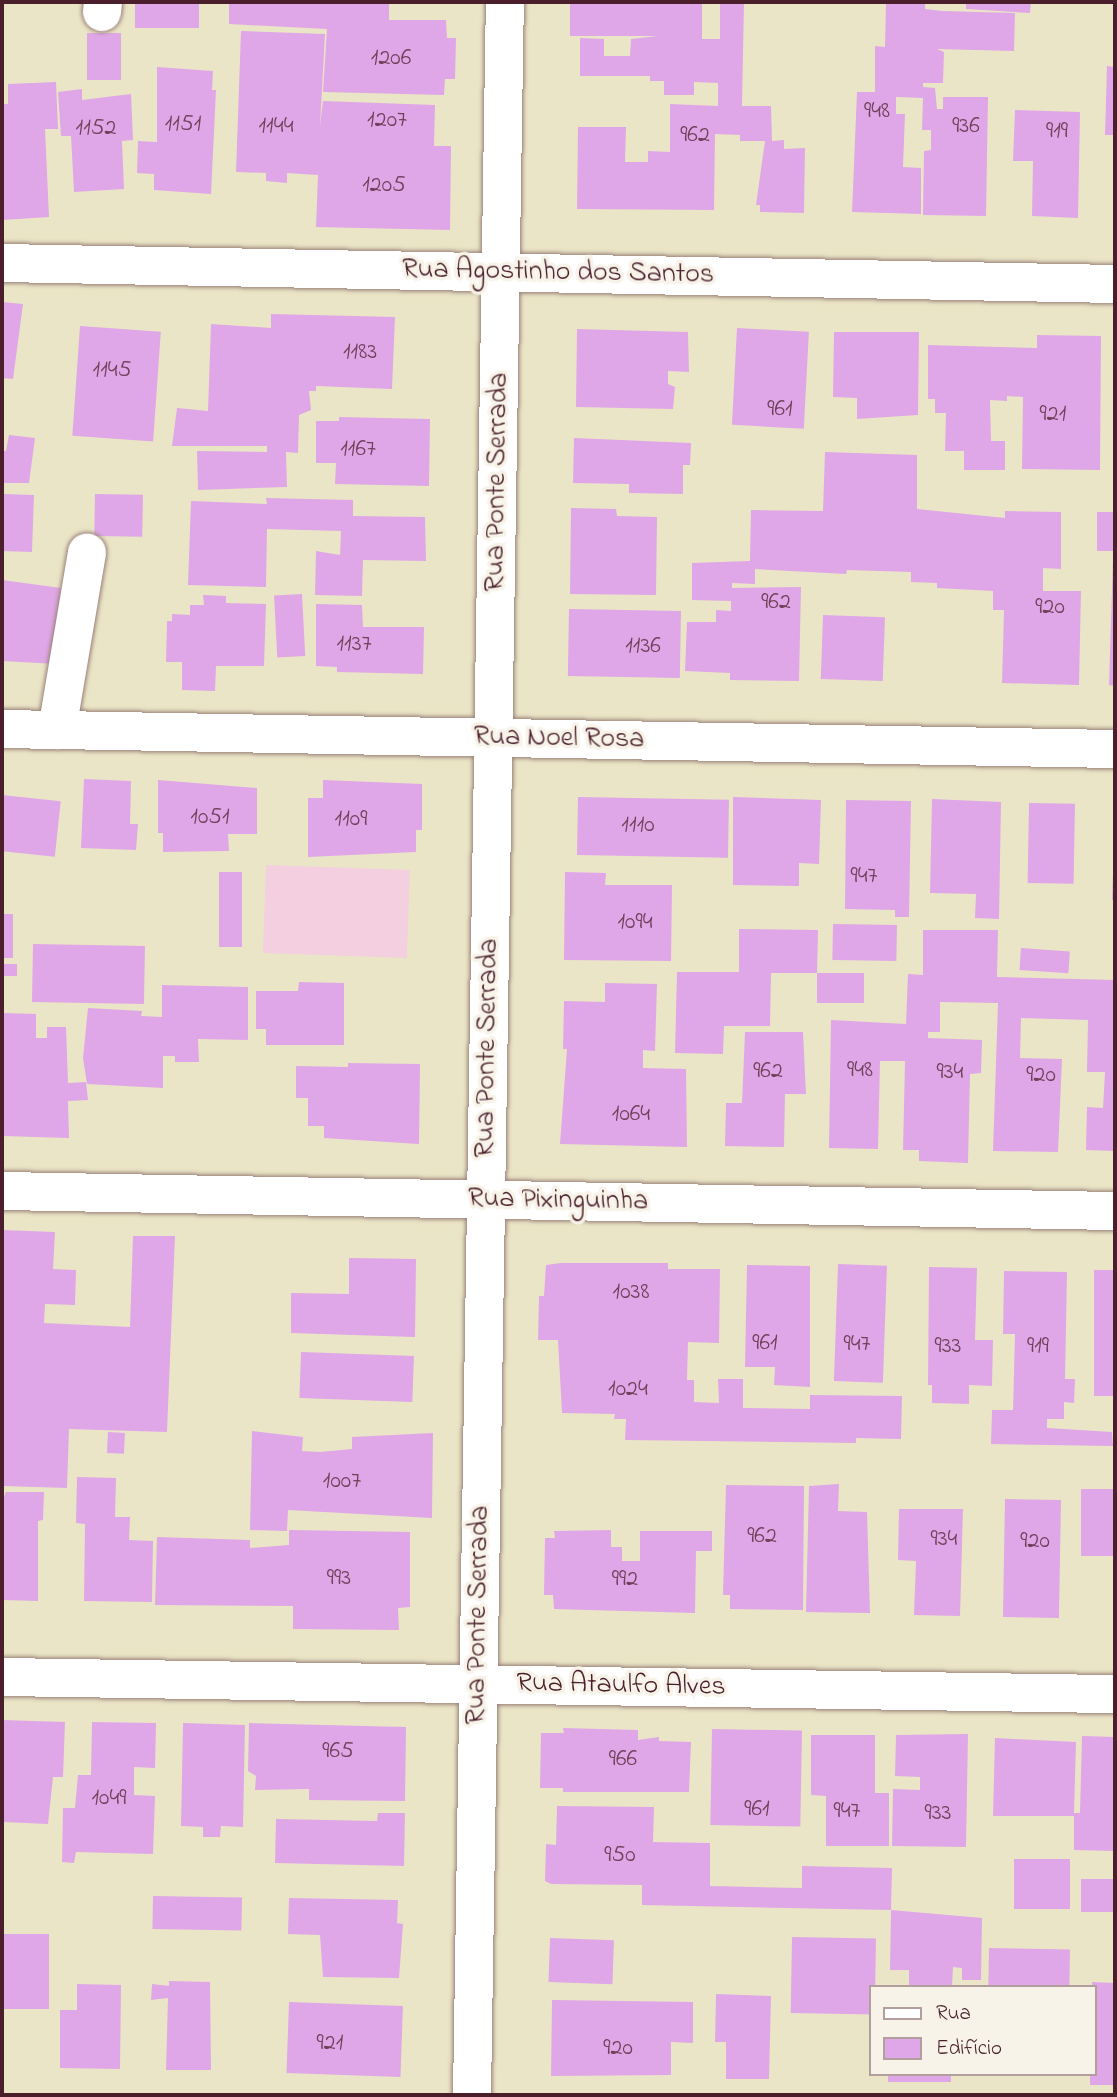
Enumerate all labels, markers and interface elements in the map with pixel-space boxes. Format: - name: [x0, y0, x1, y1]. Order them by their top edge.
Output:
- house number: 1206: [371, 45, 411, 73]
- house number: 948: [864, 98, 890, 126]
- house number: 1207: [367, 107, 407, 135]
- house number: 1151: [165, 111, 201, 139]
- house number: 1144: [258, 113, 294, 141]
- house number: 936: [952, 113, 980, 141]
- house number: 1152: [76, 115, 116, 143]
- house number: 919: [1046, 118, 1068, 146]
- house number: 962: [680, 122, 710, 150]
- house number: 1205: [362, 172, 406, 200]
- street label: Rua Agostinho dos Santos: [402, 253, 714, 293]
- house number: 1183: [343, 339, 377, 367]
- house number: 1145: [93, 357, 131, 385]
- street label: Rua Ponte Serrada: [479, 372, 517, 592]
- house number: 961: [767, 396, 793, 424]
- house number: 921: [1040, 401, 1066, 429]
- house number: 1167: [340, 436, 376, 464]
- house number: 962: [761, 589, 791, 617]
- house number: 920: [1035, 594, 1065, 622]
- house number: 1137: [336, 631, 372, 659]
- house number: 1136: [625, 633, 661, 661]
- street label: Rua Noel Rosa: [473, 721, 645, 757]
- house number: 1051: [190, 804, 230, 832]
- house number: 1109: [335, 806, 367, 834]
- house number: 1110: [621, 812, 655, 840]
- house number: 947: [851, 863, 877, 891]
- house number: 1094: [617, 909, 653, 937]
- street label: Rua Ponte Serrada: [469, 938, 507, 1158]
- house number: 948: [847, 1057, 873, 1085]
- house number: 962: [753, 1058, 783, 1086]
- house number: 934: [936, 1059, 964, 1087]
- house number: 920: [1026, 1062, 1056, 1090]
- house number: 1064: [612, 1101, 650, 1129]
- street label: Rua Pixinguinha: [468, 1183, 648, 1219]
- house number: 1038: [613, 1279, 649, 1307]
- house number: 961: [752, 1330, 778, 1358]
- house number: 947: [844, 1331, 870, 1359]
- house number: 933: [934, 1333, 962, 1361]
- house number: 919: [1027, 1333, 1049, 1361]
- house number: 1024: [608, 1376, 648, 1404]
- house number: 1007: [323, 1468, 361, 1496]
- street label: Rua Ponte Serrada: [460, 1505, 498, 1725]
- house number: 962: [747, 1523, 777, 1551]
- house number: 934: [930, 1526, 958, 1554]
- house number: 920: [1020, 1528, 1050, 1556]
- house number: 993: [327, 1565, 351, 1593]
- house number: 992: [612, 1566, 638, 1594]
- street label: Rua Ataulfo Alves: [516, 1667, 726, 1705]
- house number: 965: [322, 1738, 354, 1766]
- house number: 966: [609, 1746, 637, 1774]
- house number: 1049: [91, 1785, 127, 1813]
- house number: 961: [744, 1796, 770, 1824]
- house number: 947: [834, 1798, 860, 1826]
- house number: 933: [924, 1800, 952, 1828]
- house number: 950: [604, 1842, 636, 1870]
- legend: [869, 1985, 1096, 2076]
- text: Rua: [936, 1999, 971, 2029]
- house number: 921: [317, 2030, 343, 2058]
- text: Edifício: [936, 2034, 1002, 2064]
- house number: 920: [603, 2035, 633, 2063]

